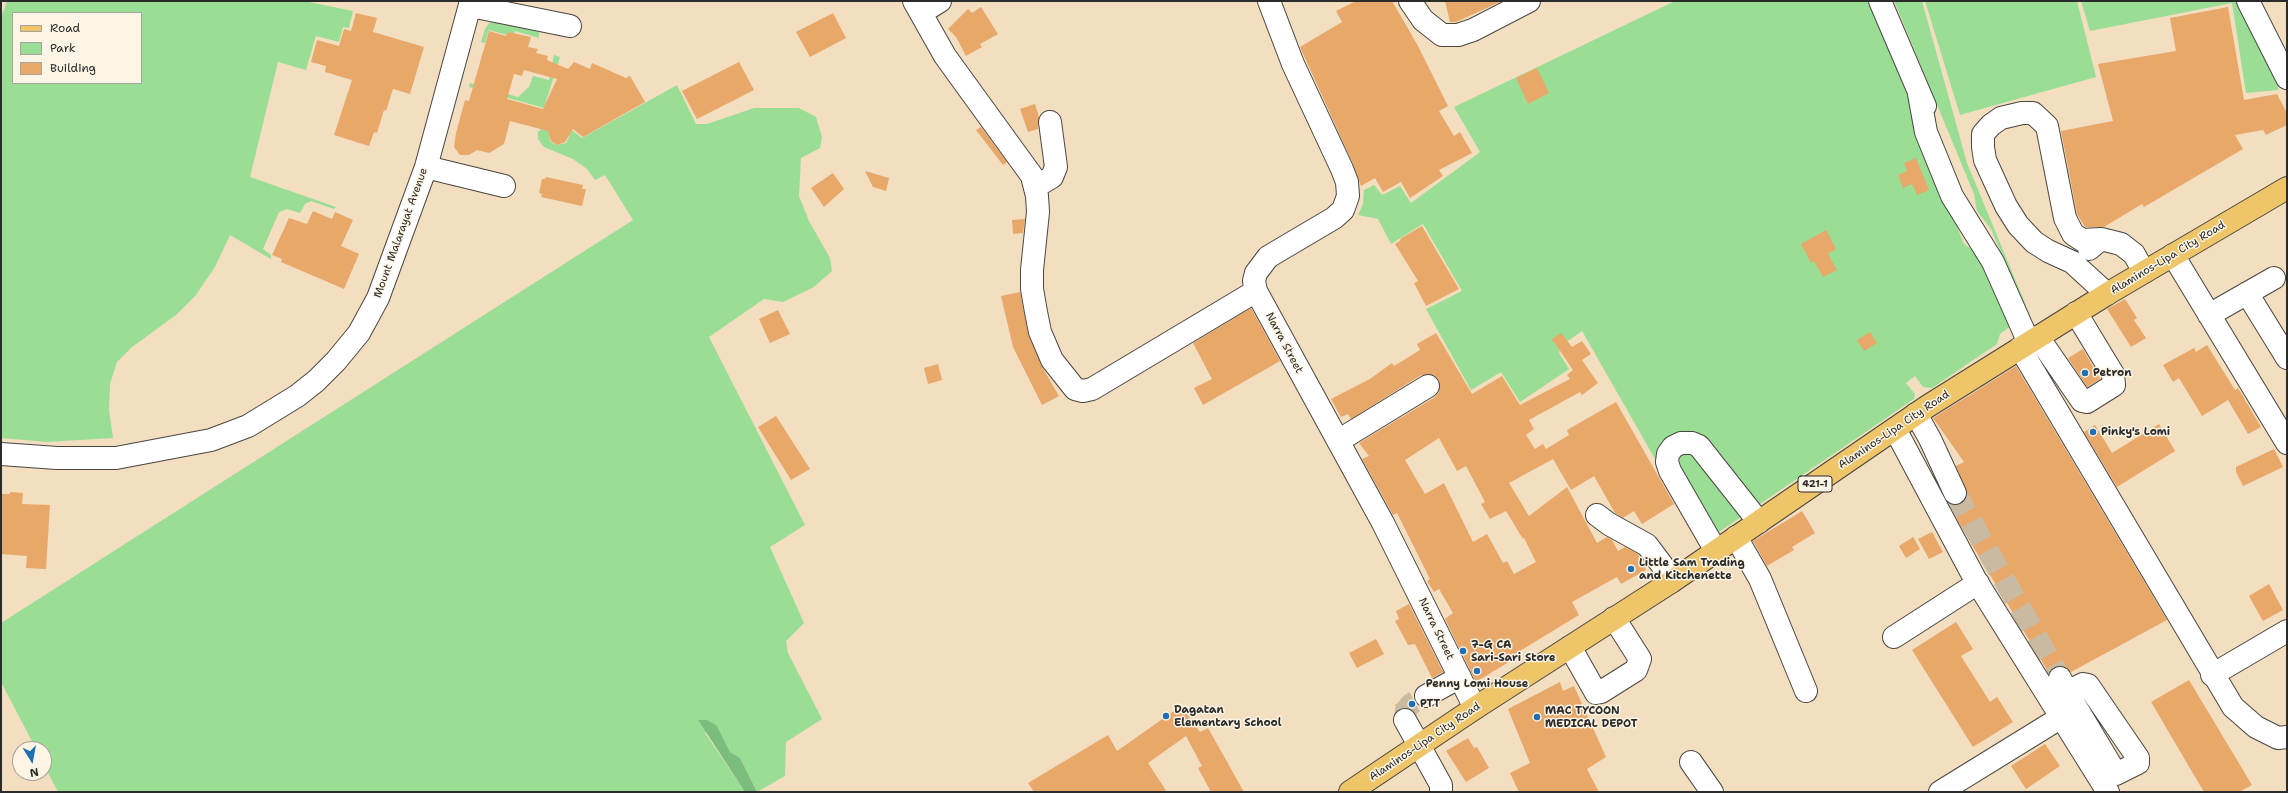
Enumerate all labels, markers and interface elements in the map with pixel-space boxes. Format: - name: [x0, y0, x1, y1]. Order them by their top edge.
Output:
- legend: [12, 12, 142, 84]
- text: Road: [50, 20, 80, 36]
- text: Park: [50, 40, 76, 56]
- text: Building: [50, 60, 96, 76]
- street label: Mount Malarayat Avenue: [371, 166, 431, 300]
- street label: Alaminos-Lipa City Road: [2108, 219, 2228, 297]
- street label: Narra Street: [1262, 310, 1306, 376]
- place label: Petron: [2093, 366, 2131, 380]
- marker: Petron: [2080, 368, 2090, 378]
- street label: Alaminos-Lipa City Road: [1836, 388, 1952, 472]
- place label: Pinky's Lomi: [2101, 425, 2170, 439]
- marker: Pinky's Lomi: [2088, 427, 2098, 437]
- road number: 421-1: [1798, 476, 1832, 492]
- place label: Little Sam Trading and Kitchenette: [1639, 556, 1745, 582]
- marker: Little Sam Trading and Kitchenette: [1626, 564, 1636, 574]
- street label: Narra Street: [1415, 596, 1457, 662]
- place label: 7-G CA Sari-Sari Store: [1471, 638, 1556, 664]
- marker: 7-G CA Sari-Sari Store: [1458, 646, 1468, 656]
- marker: Penny Lomi House: [1472, 666, 1482, 676]
- place label: Penny Lomi House: [1426, 677, 1528, 691]
- place label: PTT: [1420, 697, 1440, 711]
- marker: PTT: [1407, 699, 1417, 709]
- street label: Alaminos-Lipa City Road: [1367, 700, 1483, 784]
- place label: Dagatan Elementary School: [1174, 703, 1282, 729]
- place label: MAC TYCOON MEDICAL DEPOT: [1545, 704, 1637, 730]
- marker: Dagatan Elementary School: [1161, 711, 1171, 721]
- marker: MAC TYCOON MEDICAL DEPOT: [1532, 712, 1542, 722]
- north arrow: [12, 741, 52, 781]
- text: N: [28, 764, 40, 780]

